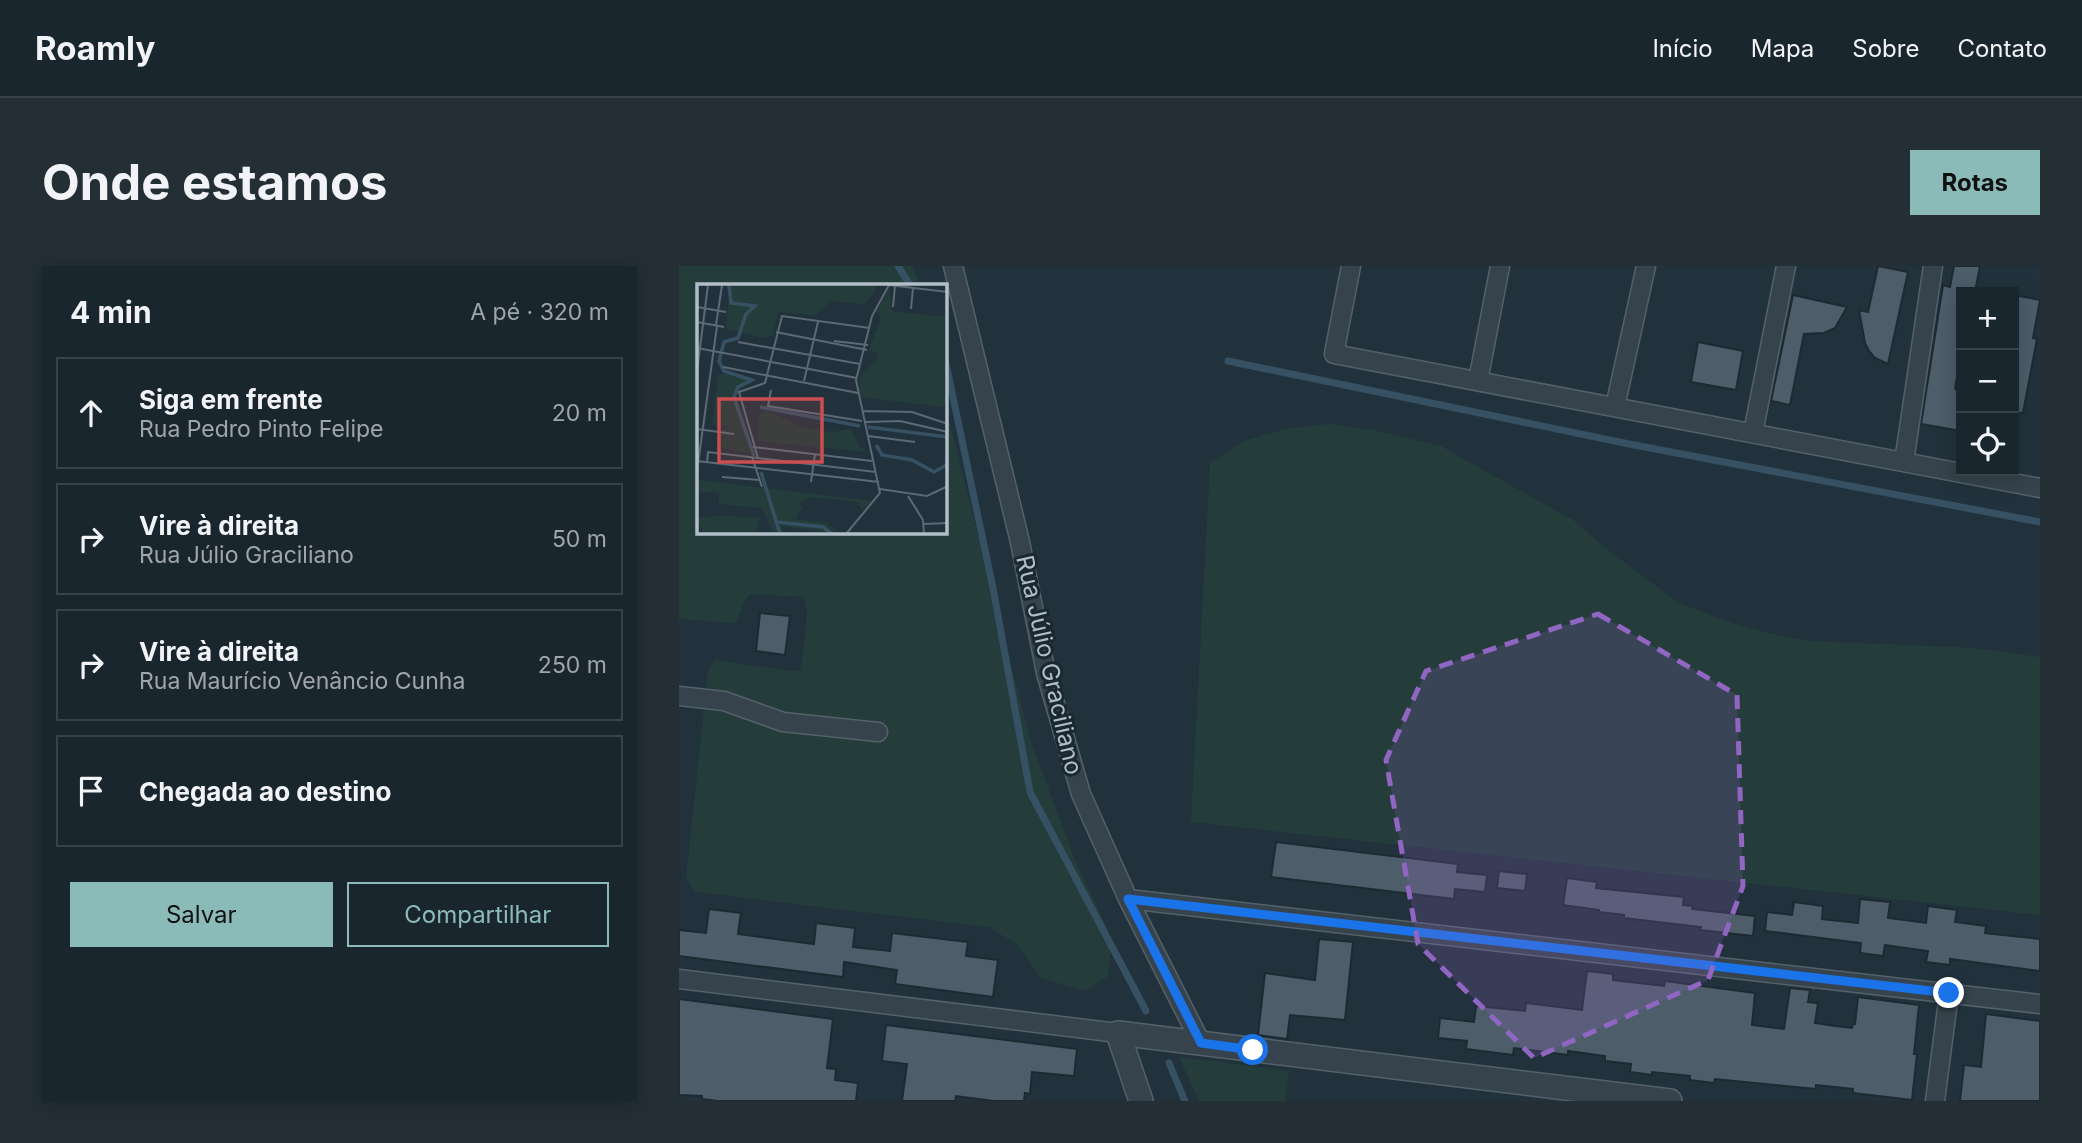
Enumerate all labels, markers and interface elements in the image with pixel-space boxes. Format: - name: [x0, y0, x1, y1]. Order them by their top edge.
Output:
- text: Roamly: [35, 28, 155, 68]
- text: Início: [1652, 34, 1713, 63]
- text: Mapa: [1751, 34, 1814, 63]
- text: Sobre: [1852, 34, 1919, 63]
- text: Contato: [1957, 34, 2047, 63]
- button: Rotas: [1910, 150, 2040, 215]
- text: Onde estamos: [42, 153, 387, 212]
- inset map: [697, 284, 947, 534]
- map controls: [1956, 287, 2019, 476]
- button: +: [1956, 287, 2019, 350]
- text: 4 min: [70, 294, 152, 330]
- text: A pé · 320 m: [470, 298, 609, 326]
- button: −: [1956, 350, 2019, 413]
- text: Siga em frente: [139, 384, 323, 415]
- icon: ahead: [72, 394, 110, 432]
- text: 20 m: [552, 399, 607, 427]
- button: locate: [1956, 413, 2019, 476]
- text: Rua Pedro Pinto Felipe: [139, 415, 384, 443]
- text: Vire à direita: [139, 510, 299, 541]
- icon: right: [72, 520, 110, 558]
- text: 50 m: [552, 525, 607, 553]
- text: Rua Júlio Graciliano: [139, 541, 354, 569]
- street label: Rua Júlio Graciliano: [1010, 552, 1089, 777]
- text: Vire à direita: [139, 636, 299, 667]
- icon: right: [72, 646, 110, 684]
- text: 250 m: [538, 651, 607, 679]
- text: Rua Maurício Venâncio Cunha: [139, 667, 465, 695]
- icon: arrive: [72, 772, 110, 810]
- text: Chegada ao destino: [139, 776, 391, 807]
- button: Salvar: [70, 882, 333, 947]
- button: Compartilhar: [347, 882, 609, 947]
- route end: [1933, 977, 1964, 1008]
- route start: [1237, 1034, 1268, 1065]

